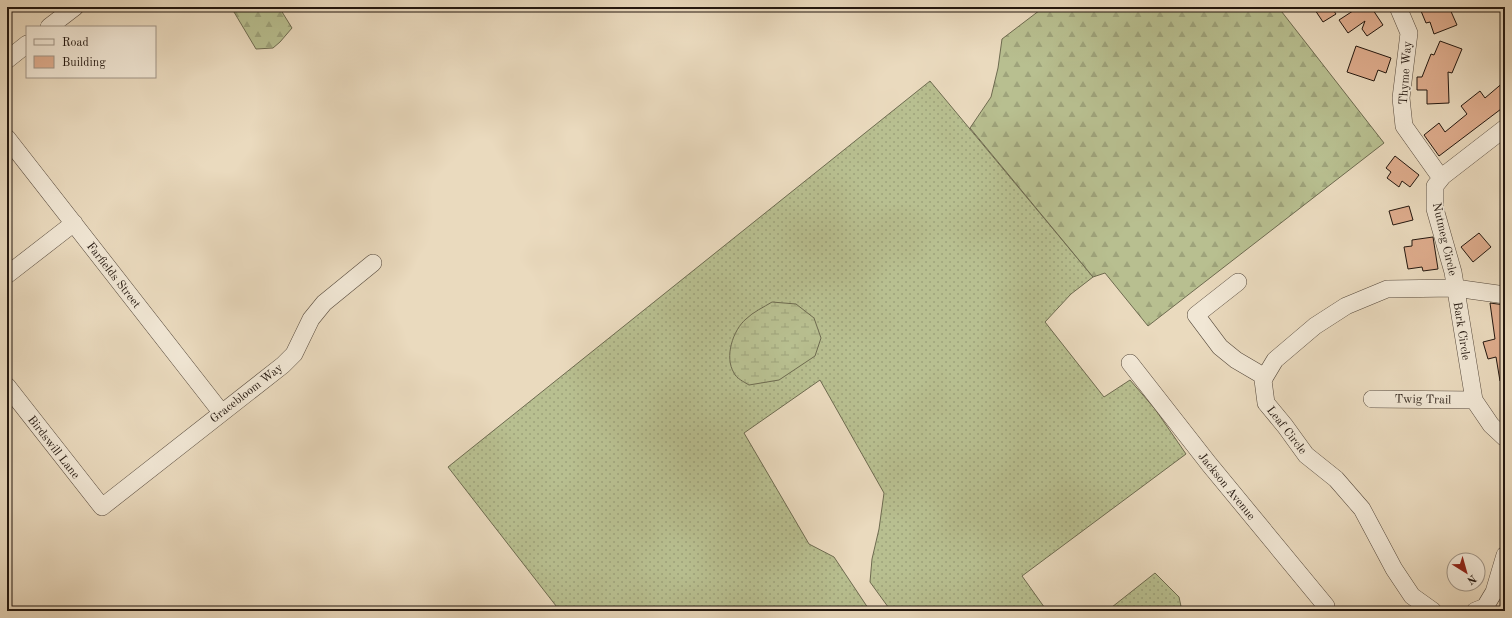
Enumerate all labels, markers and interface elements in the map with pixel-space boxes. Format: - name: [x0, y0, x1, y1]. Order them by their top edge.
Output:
- legend: [26, 26, 156, 78]
- text: Road: [62, 37, 89, 49]
- street label: Thyme Way: [1398, 40, 1414, 105]
- text: Building: [62, 57, 106, 69]
- street label: Nutmeg Circle: [1430, 201, 1458, 278]
- street label: Farfields Street: [84, 240, 143, 311]
- street label: Bark Circle: [1450, 301, 1472, 362]
- street label: Gracebloom Way: [208, 361, 286, 426]
- street label: Twig Trail: [1394, 394, 1452, 406]
- street label: Leaf Circle: [1264, 404, 1309, 457]
- street label: Birdswill Lane: [25, 414, 82, 482]
- street label: Jackson Avenue: [1195, 451, 1257, 523]
- north arrow: [1446, 552, 1486, 592]
- text: N: [1464, 572, 1478, 586]

